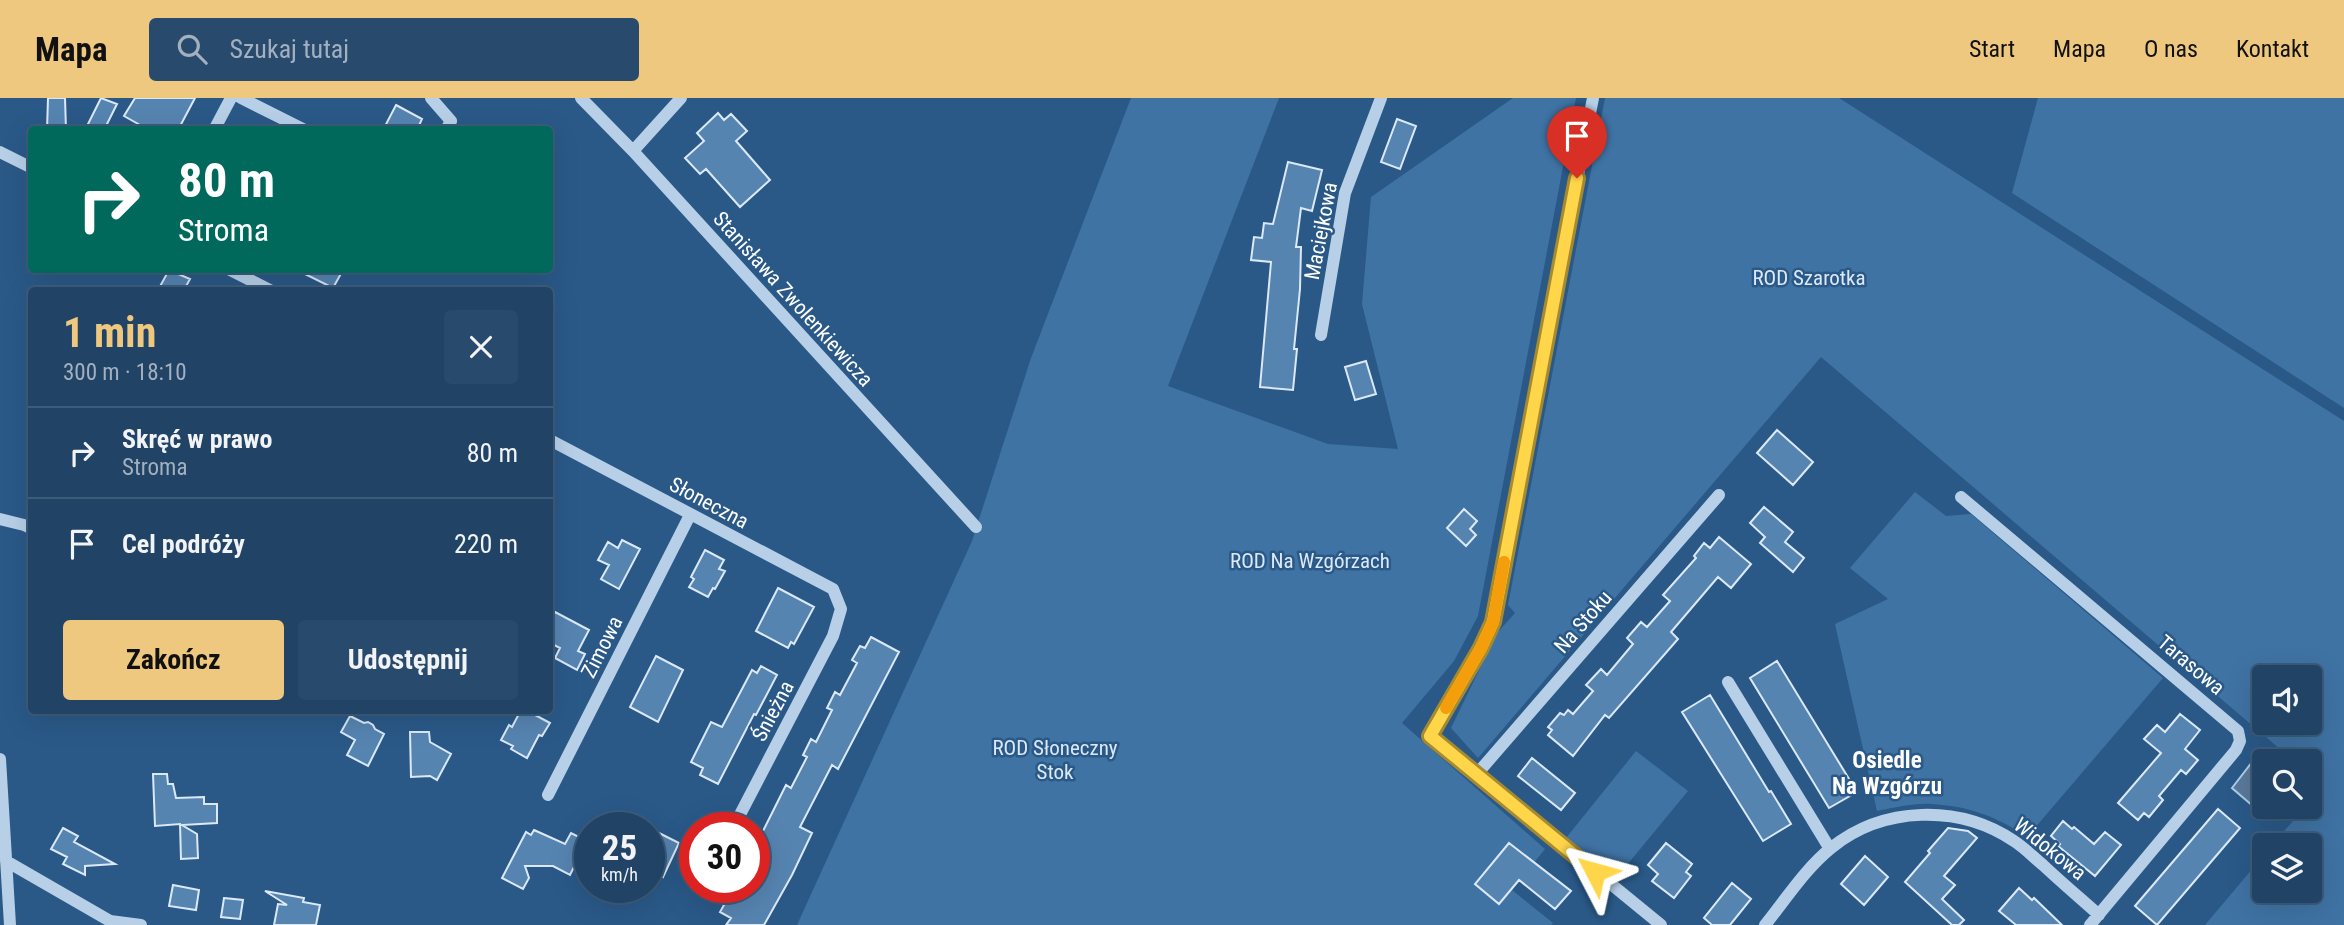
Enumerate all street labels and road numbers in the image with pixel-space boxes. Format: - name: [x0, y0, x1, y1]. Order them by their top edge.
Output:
- street label: Maciejkowa: [1300, 180, 1342, 282]
- street label: Stanisława Zwolenkiewicza: [708, 207, 878, 391]
- street label: Słoneczna: [665, 472, 753, 534]
- street label: Na Stoku: [1549, 586, 1617, 658]
- street label: Zimowa: [576, 612, 628, 682]
- street label: Tarasowa: [2153, 630, 2229, 700]
- street label: Śnieżna: [747, 677, 799, 745]
- street label: Widokowa: [2009, 813, 2091, 885]

